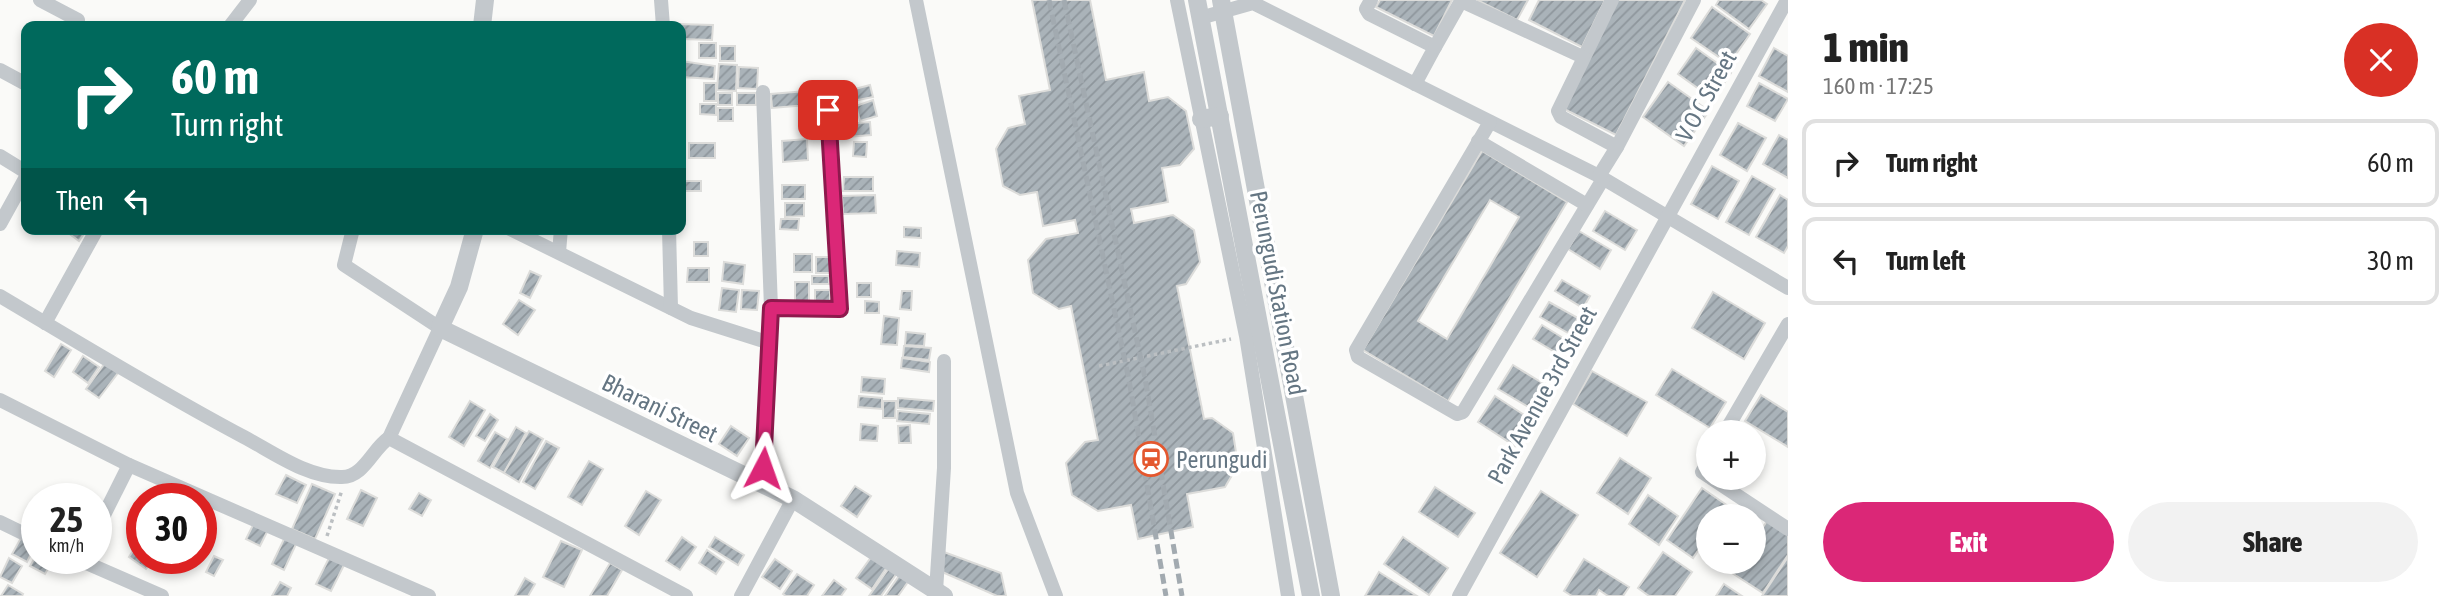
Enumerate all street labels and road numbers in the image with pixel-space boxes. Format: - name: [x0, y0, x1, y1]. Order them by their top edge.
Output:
- street label: V O C Street: [1670, 46, 1742, 146]
- street label: Perungudi Station Road: [1245, 189, 1311, 397]
- street label: Park Avenue 3rd Street: [1482, 301, 1602, 488]
- street label: Bharani Street: [598, 368, 722, 448]

